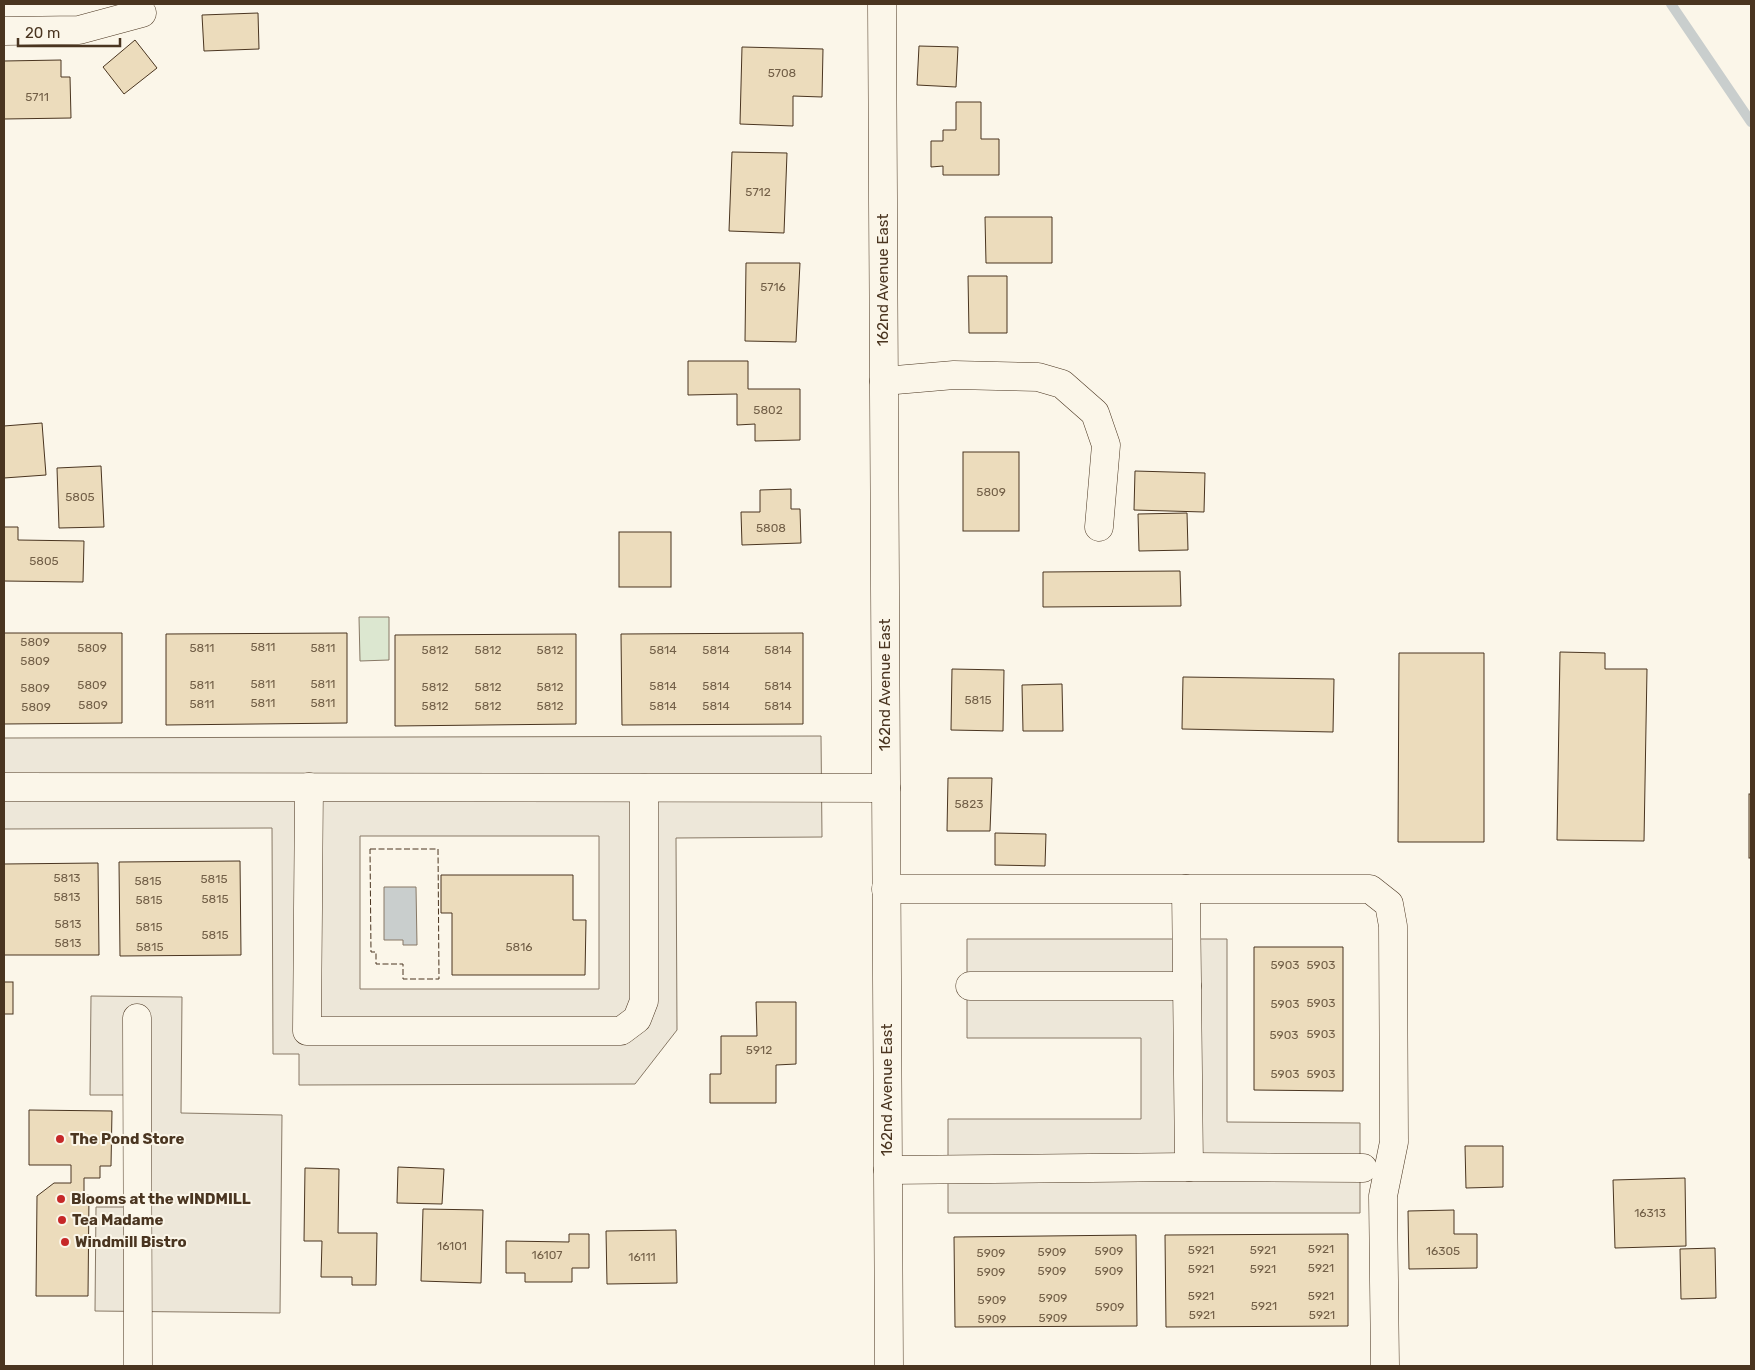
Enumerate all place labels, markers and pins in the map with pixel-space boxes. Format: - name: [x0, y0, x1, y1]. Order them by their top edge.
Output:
- place label: The Pond Store: [70, 1130, 184, 1148]
- marker: The Pond Store: [54, 1133, 66, 1145]
- place label: Blooms at the wINDMILL: [71, 1190, 251, 1208]
- marker: Blooms at the wINDMILL: [55, 1193, 67, 1205]
- place label: Tea Madame: [72, 1211, 163, 1229]
- marker: Tea Madame: [56, 1214, 68, 1226]
- place label: Windmill Bistro: [75, 1233, 187, 1251]
- marker: Windmill Bistro: [59, 1236, 71, 1248]

